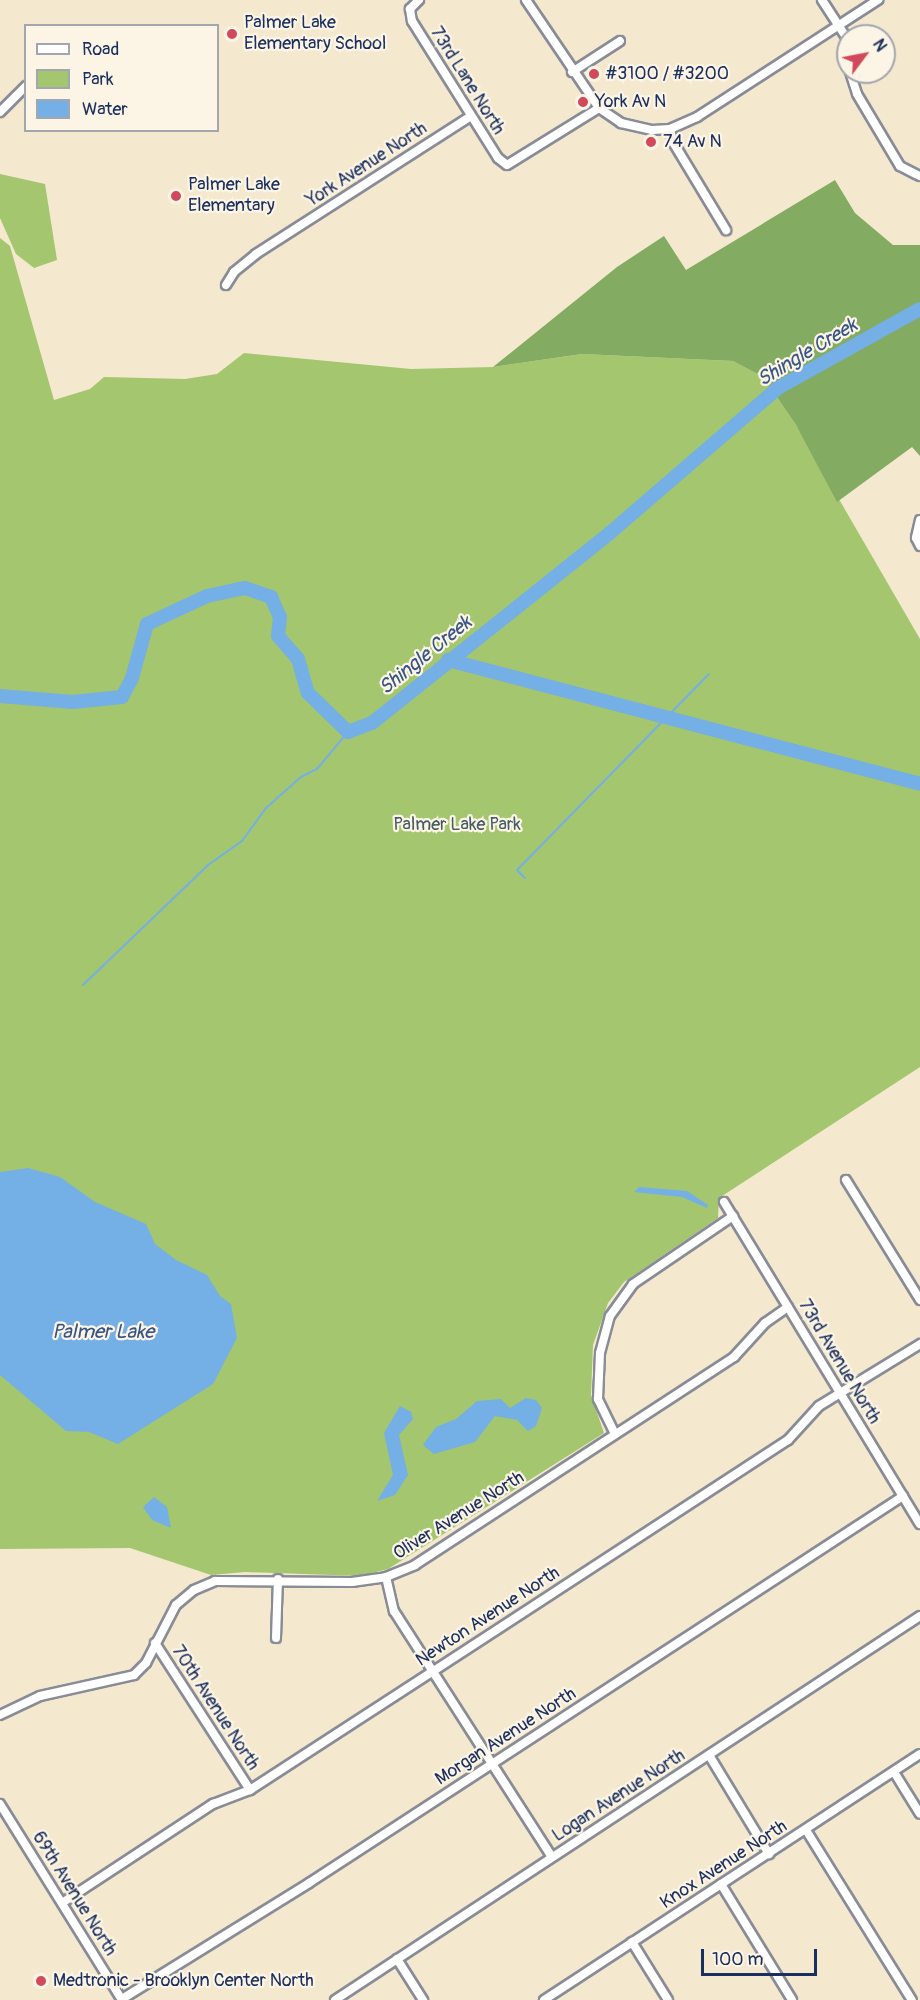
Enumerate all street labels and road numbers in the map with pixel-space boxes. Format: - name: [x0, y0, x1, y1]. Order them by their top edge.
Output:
- street label: 73rd Lane North: [425, 23, 509, 139]
- street label: York Avenue North: [303, 118, 431, 212]
- street label: 73rd Avenue North: [793, 1296, 885, 1428]
- street label: Oliver Avenue North: [390, 1467, 528, 1565]
- street label: Newton Avenue North: [412, 1562, 564, 1672]
- street label: 70th Avenue North: [167, 1641, 263, 1775]
- street label: Morgan Avenue North: [432, 1683, 580, 1791]
- street label: Logan Avenue North: [549, 1745, 689, 1847]
- street label: Knox Avenue North: [656, 1816, 792, 1914]
- street label: 69th Avenue North: [27, 1828, 121, 1960]

